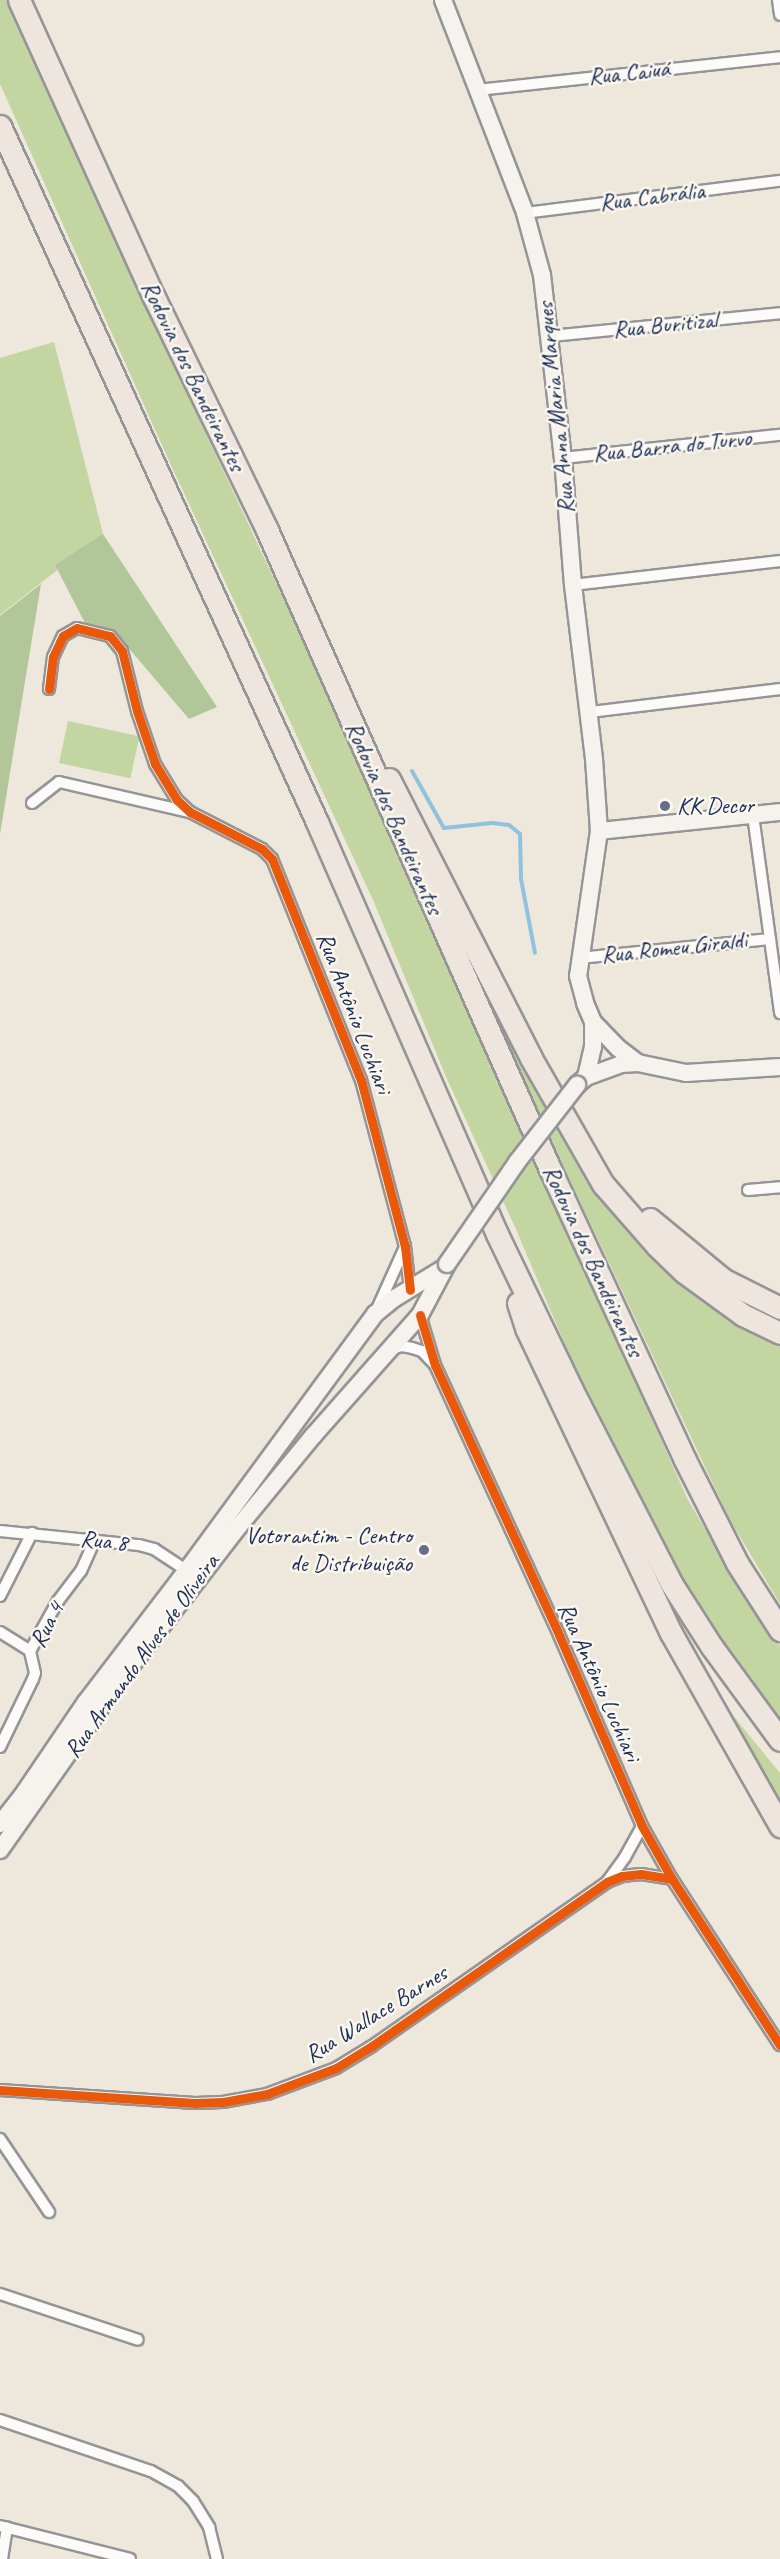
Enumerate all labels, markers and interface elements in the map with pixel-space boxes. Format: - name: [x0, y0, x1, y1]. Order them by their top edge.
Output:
- street label: Rua Caiuá: [587, 54, 671, 92]
- street label: Rua Cabrália: [598, 176, 706, 218]
- street label: Rodovia dos Bandeirantes: [134, 276, 252, 476]
- street label: Rua Anna Maria Marques: [531, 301, 581, 515]
- street label: Rua Buritizal: [611, 305, 719, 345]
- street label: Rua Barra do Turvo: [592, 423, 752, 469]
- street label: Rodovia dos Bandeirantes: [338, 717, 450, 919]
- place label: KK Decor: [677, 792, 754, 820]
- marker: KK Decor: [658, 799, 672, 813]
- street label: Rua Romeu Giraldi: [600, 926, 748, 970]
- street label: Rua Antônio Luchiari: [310, 928, 398, 1098]
- street label: Rodovia dos Bandeirantes: [536, 1160, 650, 1362]
- place label: Votorantim - Centro de Distribuição: [245, 1522, 412, 1578]
- street label: Rua 8: [79, 1524, 129, 1558]
- marker: Votorantim - Centro de Distribuição: [417, 1543, 431, 1557]
- street label: Rua Armando Alves de Oliveira: [58, 1548, 226, 1764]
- street label: Rua 4: [23, 1597, 71, 1653]
- street label: Rua Antônio Luchiari: [551, 1598, 647, 1766]
- street label: Rua Wallace Barnes: [299, 1959, 453, 2069]

